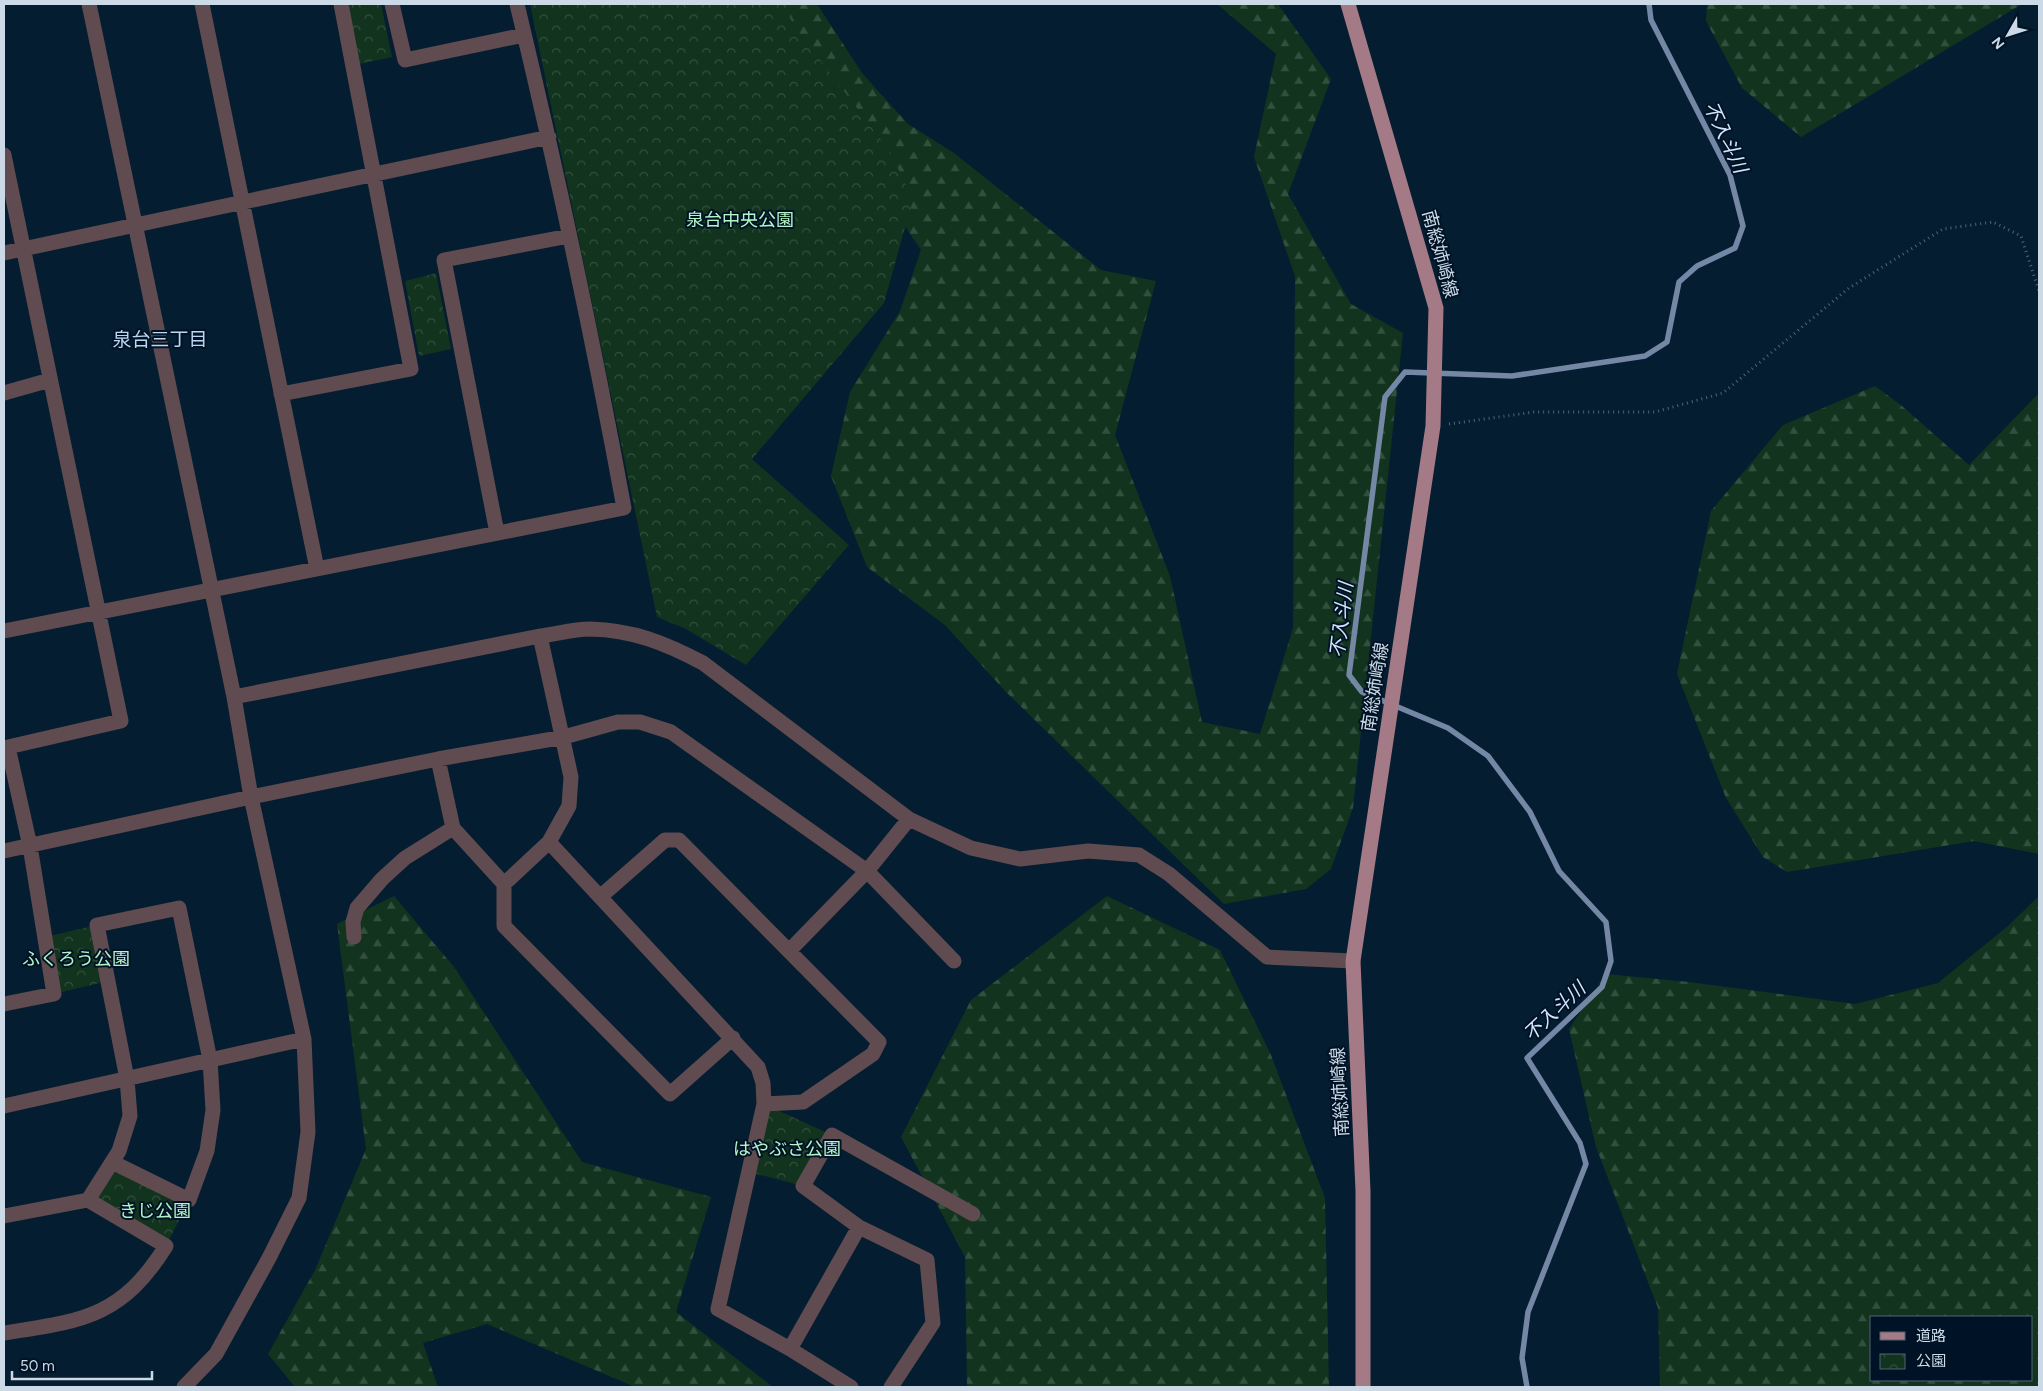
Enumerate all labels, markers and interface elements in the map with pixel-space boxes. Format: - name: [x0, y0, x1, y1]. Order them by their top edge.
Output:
- north arrow: [1983, 10, 2033, 60]
- text: N: [1988, 33, 2008, 52]
- water label: 不入斗川: [1699, 98, 1753, 178]
- street label: 南総姉崎線: [1418, 208, 1462, 300]
- park label: 泉台中央公園: [686, 209, 794, 231]
- district label: 泉台三丁目: [112, 328, 208, 351]
- water label: 不入斗川: [1325, 579, 1358, 659]
- street label: 南総姉崎線: [1357, 641, 1393, 733]
- park label: ふくろう公園: [22, 948, 130, 970]
- water label: 不入斗川: [1519, 976, 1591, 1046]
- street label: 南総姉崎線: [1327, 1046, 1353, 1138]
- park label: はやぶさ公園: [733, 1138, 841, 1160]
- park label: きじ公園: [119, 1200, 191, 1222]
- legend: [1870, 1316, 2033, 1381]
- text: 道路: [1916, 1327, 1946, 1345]
- scale bar: [12, 1348, 152, 1380]
- text: 公園: [1916, 1352, 1946, 1370]
- text: 50 m: [20, 1357, 55, 1375]

